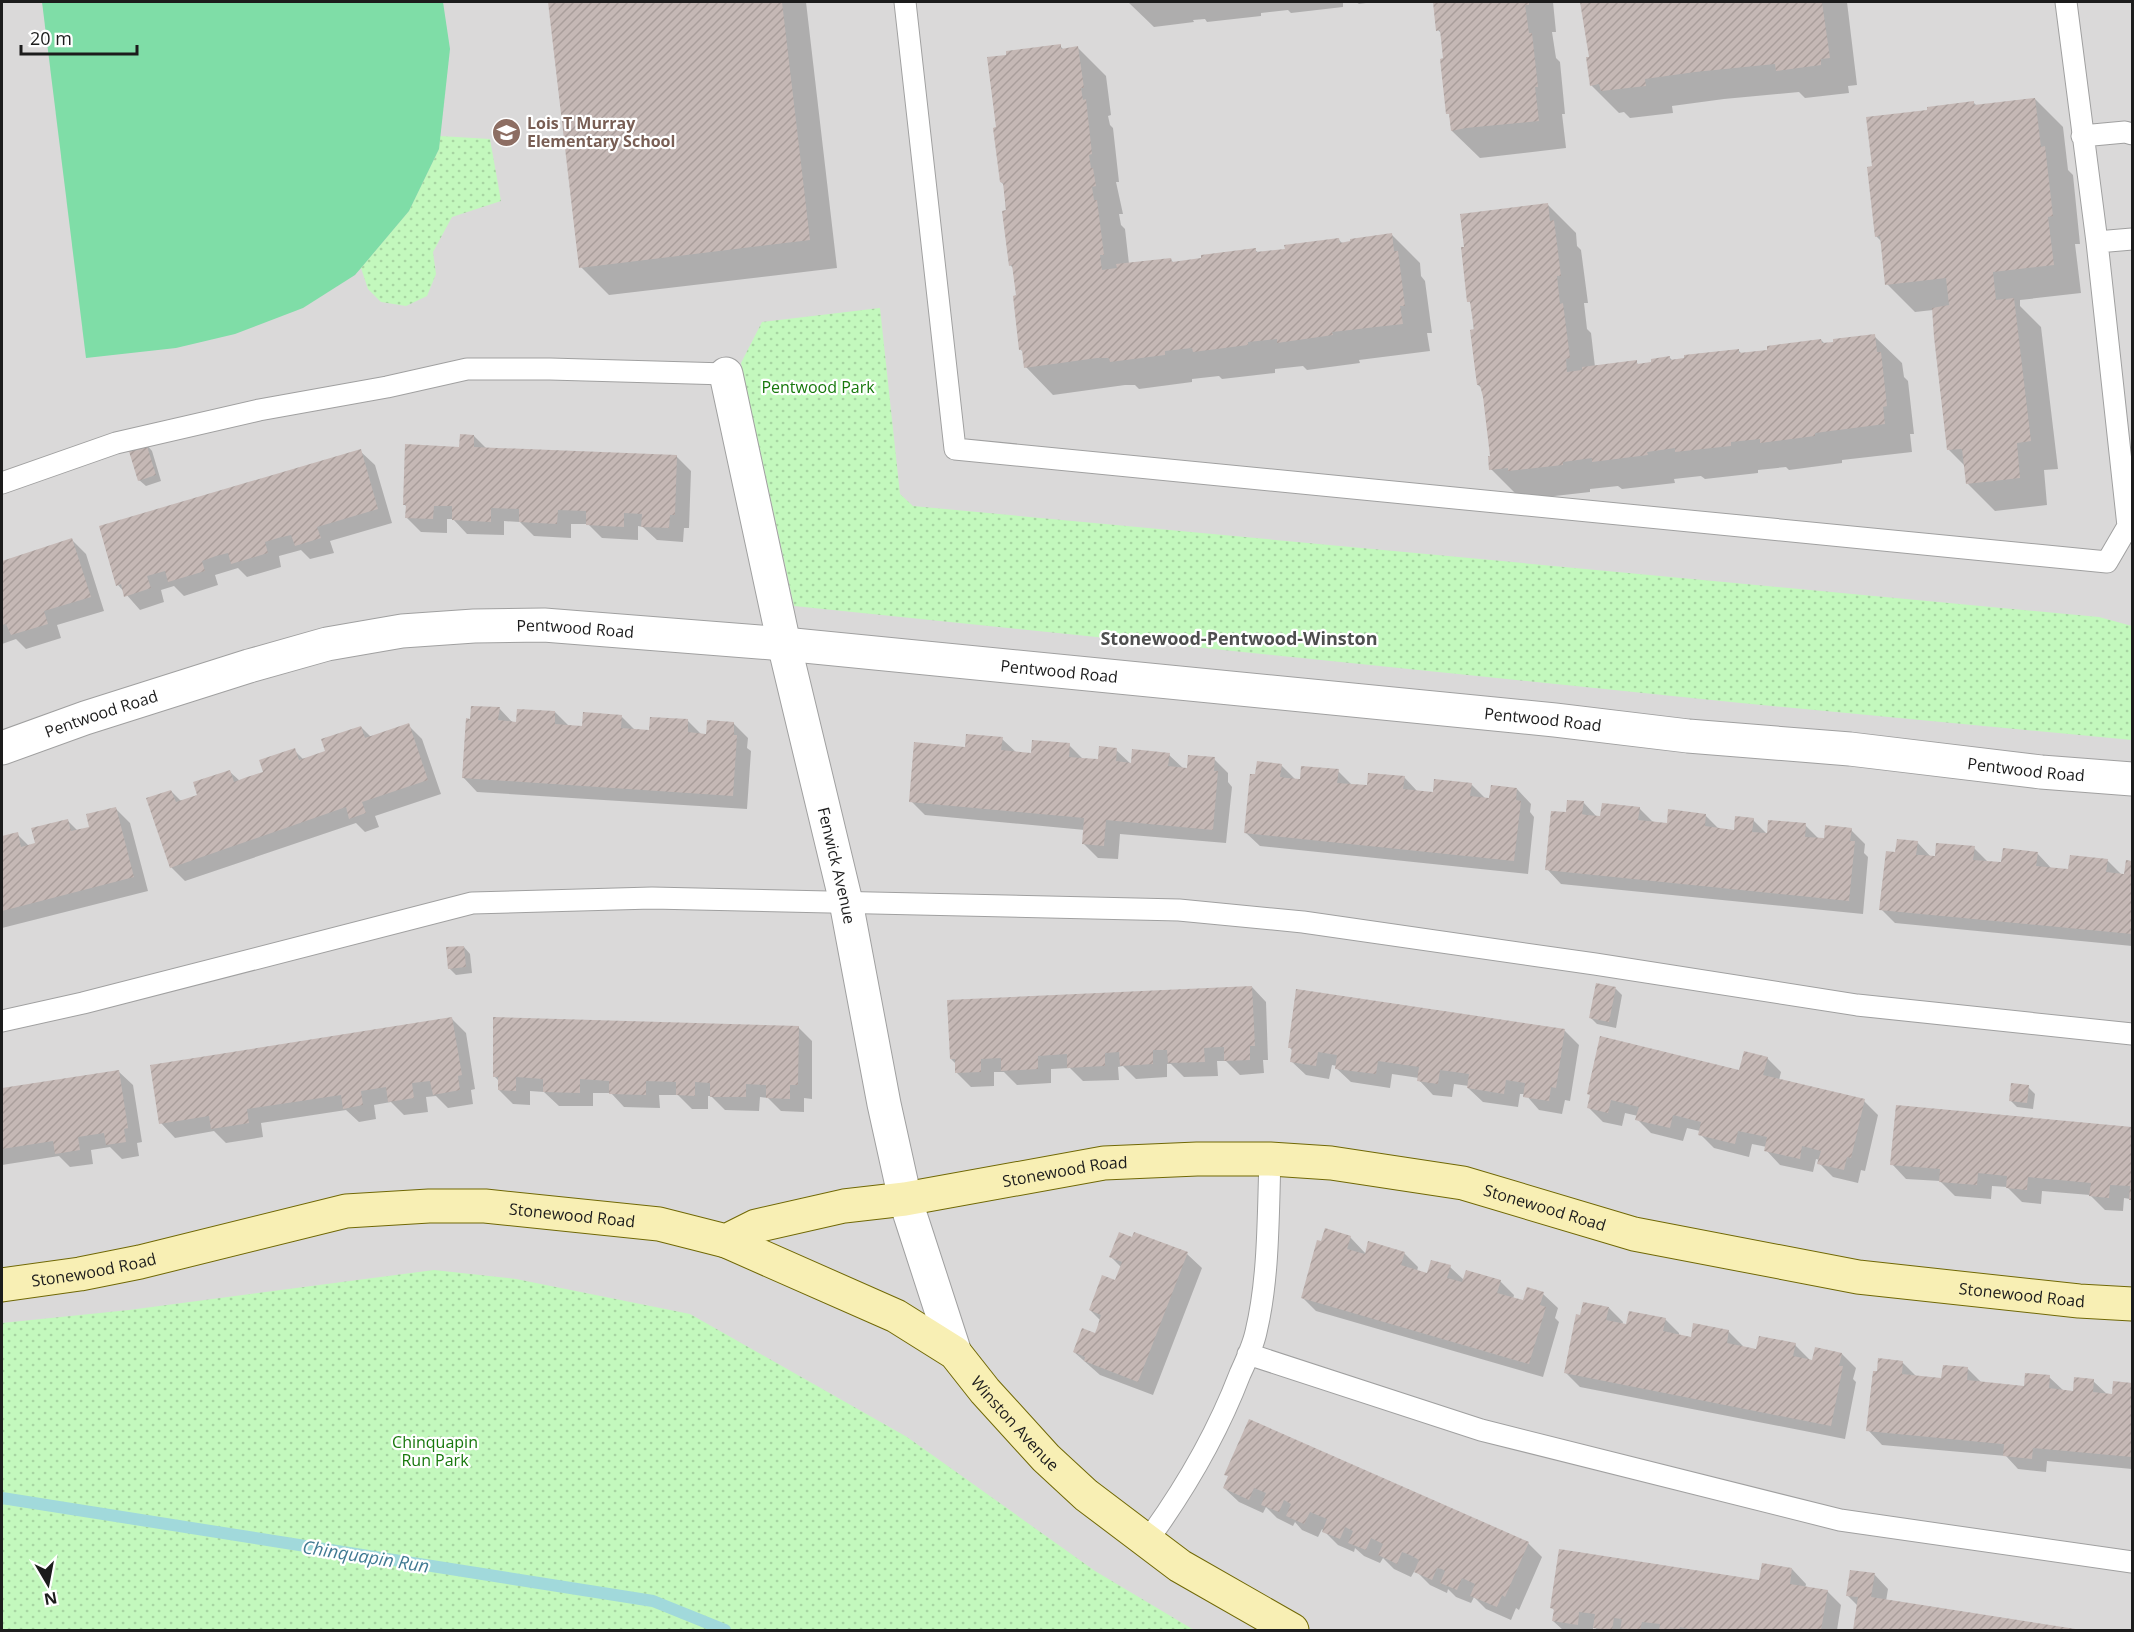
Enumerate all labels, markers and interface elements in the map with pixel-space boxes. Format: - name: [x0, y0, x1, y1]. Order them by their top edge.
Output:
- scale bar: [21, 18, 136, 56]
- text: 20 m: [30, 26, 72, 50]
- place label: Lois T Murray Elementary School: [527, 112, 675, 152]
- school or university icon: Lois T Murray Elementary School: [490, 116, 522, 148]
- park label: Pentwood Park: [761, 376, 875, 398]
- street label: Pentwood Road: [516, 614, 635, 643]
- district label: Stonewood-Pentwood-Winston: [1100, 626, 1378, 650]
- street label: Pentwood Road: [1000, 654, 1119, 688]
- street label: Pentwood Road: [42, 685, 160, 743]
- street label: Pentwood Road: [1483, 702, 1603, 737]
- street label: Pentwood Road: [1966, 752, 2086, 786]
- street label: Fenwick Avenue: [813, 805, 861, 926]
- street label: Stonewood Road: [1001, 1151, 1128, 1192]
- street label: Stonewood Road: [1481, 1179, 1609, 1236]
- street label: Stonewood Road: [508, 1198, 636, 1232]
- street label: Stonewood Road: [30, 1247, 159, 1292]
- street label: Stonewood Road: [1958, 1277, 2086, 1312]
- street label: Winston Avenue: [966, 1371, 1064, 1476]
- park label: Chinquapin Run Park: [392, 1431, 478, 1471]
- water label: Chinquapin Run: [301, 1534, 431, 1578]
- north arrow: [18, 1554, 78, 1614]
- text: N: [42, 1587, 59, 1611]

